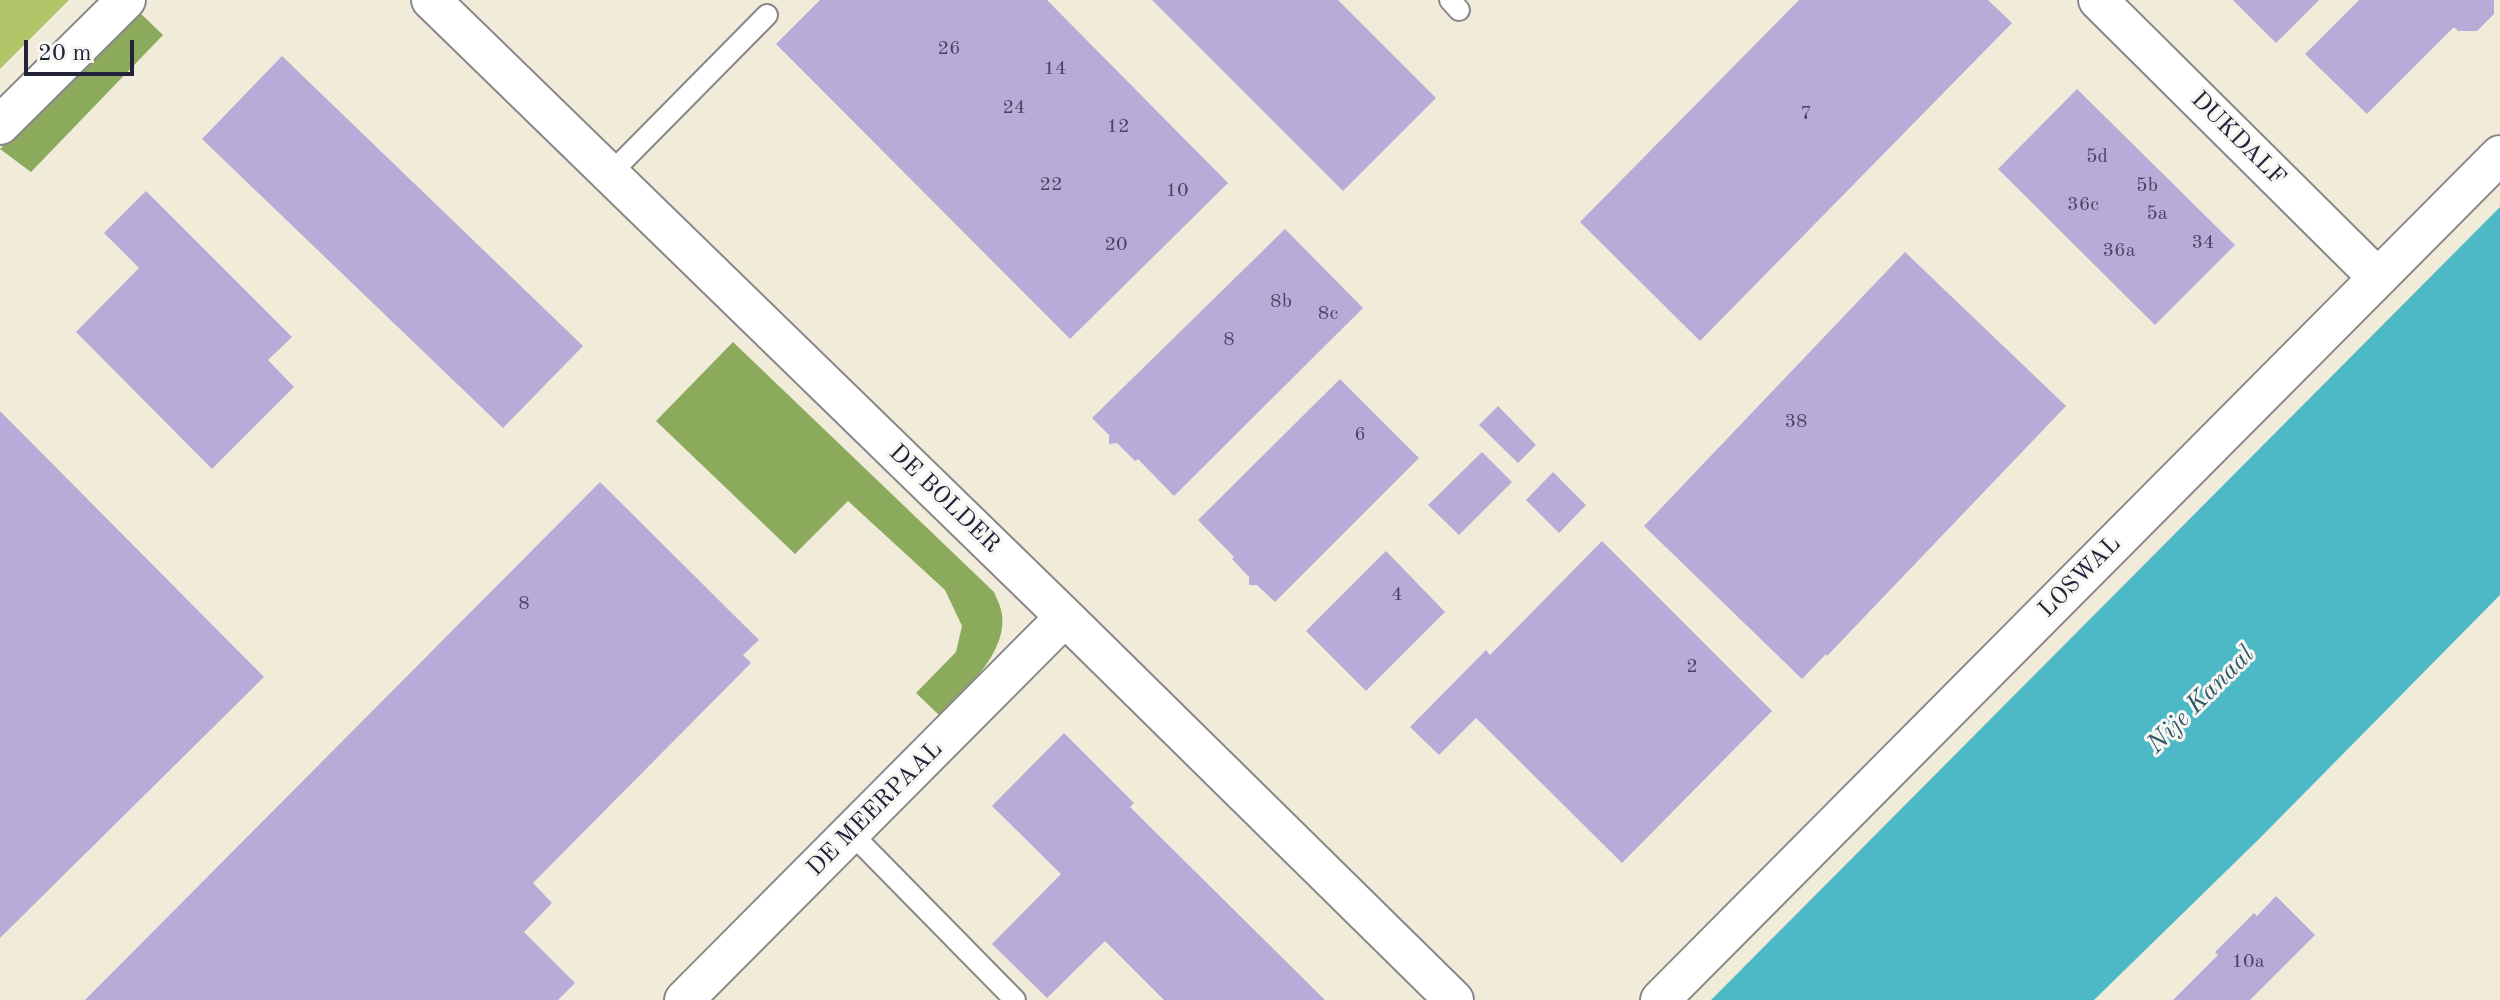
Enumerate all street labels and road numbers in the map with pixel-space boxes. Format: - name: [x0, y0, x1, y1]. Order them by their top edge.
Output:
- street label: DUKDALF: [2185, 86, 2291, 192]
- street label: DE BOLDER: [882, 439, 1006, 559]
- street label: LOSWAL: [2033, 530, 2127, 624]
- street label: DE MEERPAAL: [801, 735, 949, 883]

